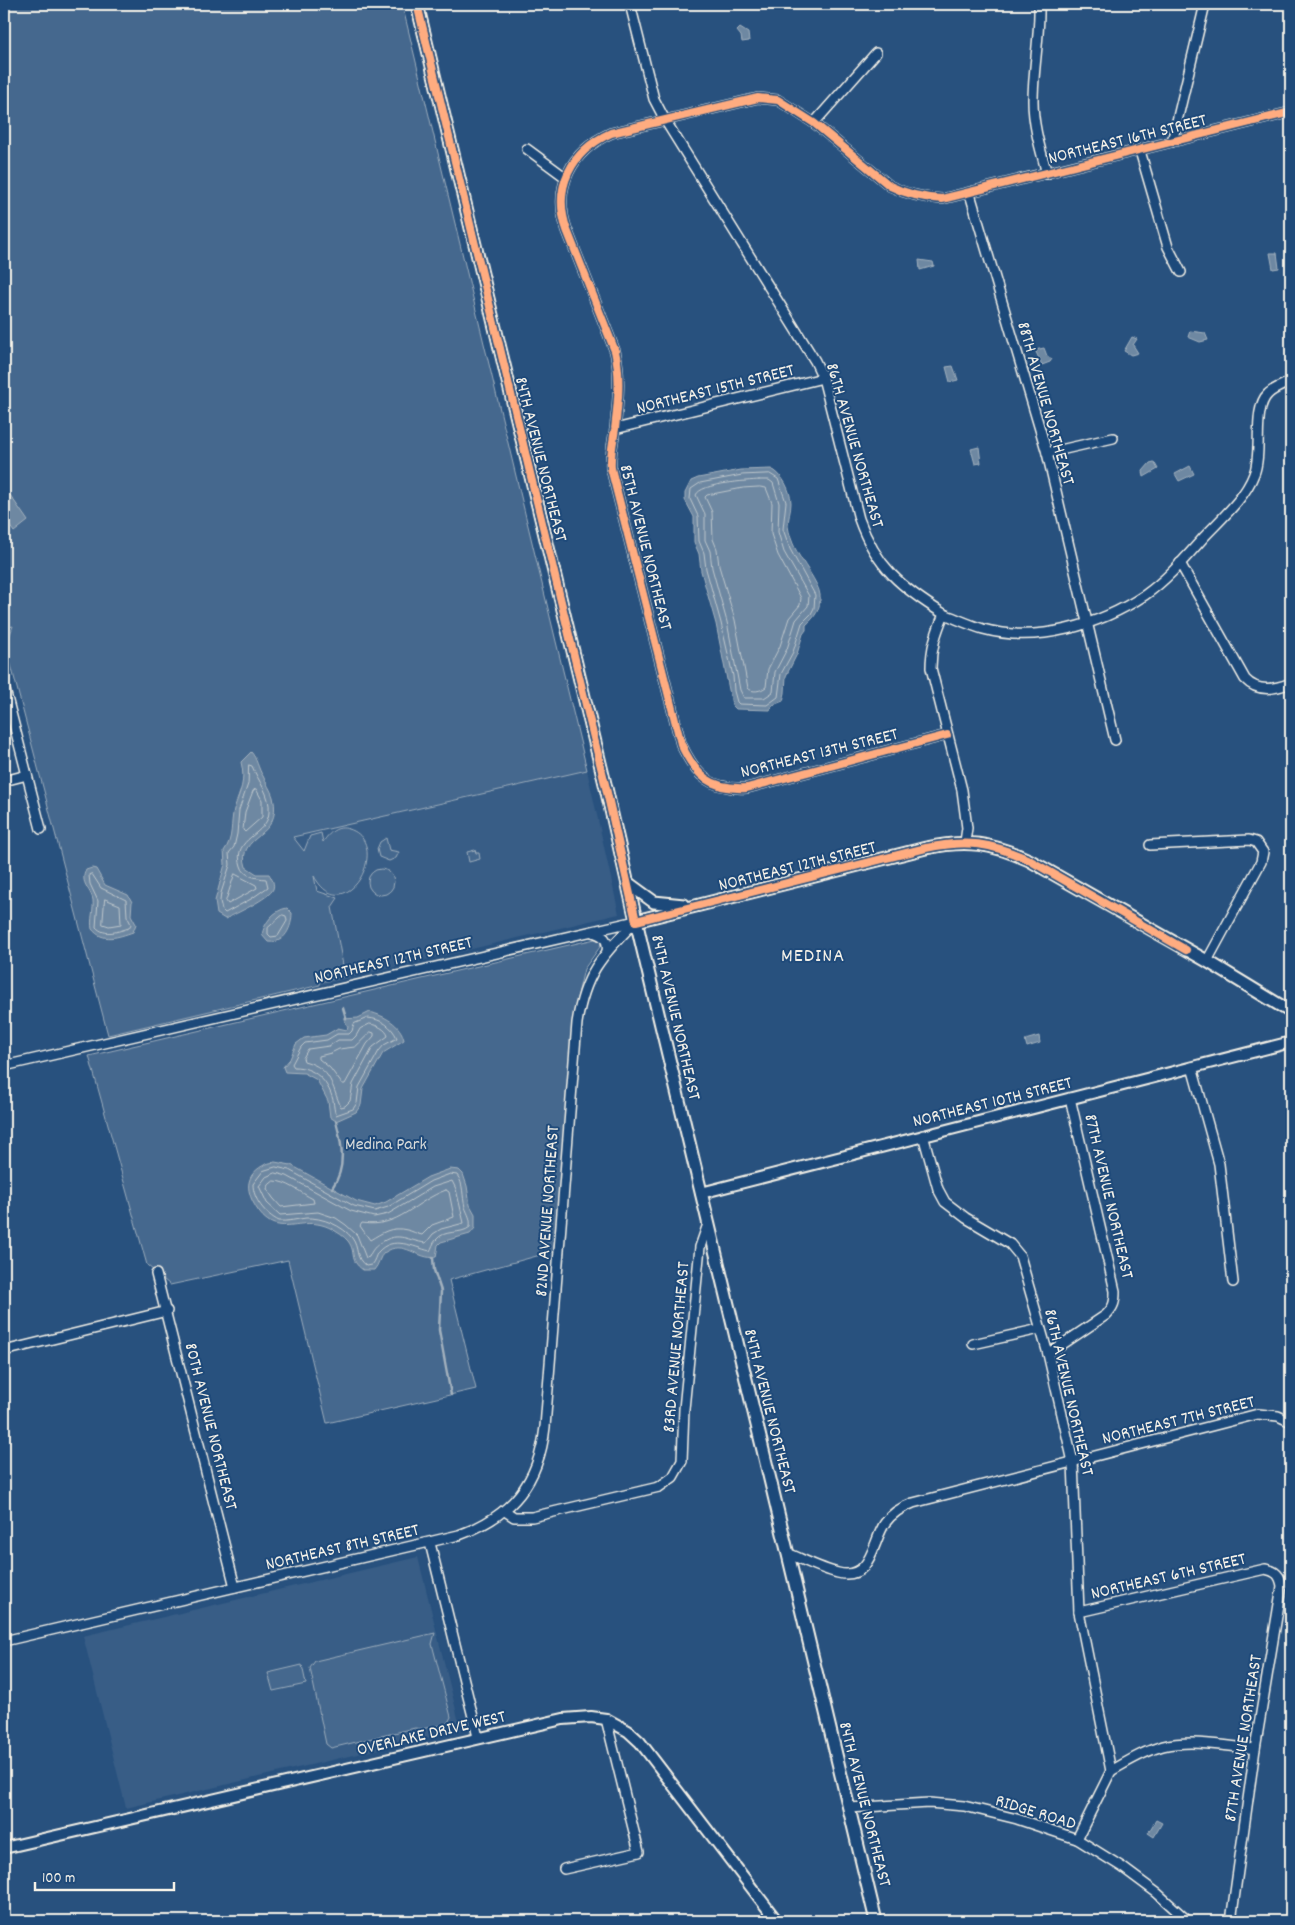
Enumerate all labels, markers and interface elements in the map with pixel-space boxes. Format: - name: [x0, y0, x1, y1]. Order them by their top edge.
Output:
- street label: NORTHEAST 16TH STREET: [1046, 109, 1209, 172]
- street label: 88TH AVENUE NORTHEAST: [1009, 319, 1080, 488]
- street label: NORTHEAST 15TH STREET: [634, 359, 797, 422]
- street label: 86TH AVENUE NORTHEAST: [818, 360, 889, 531]
- street label: 84TH AVENUE NORTHEAST: [507, 374, 572, 545]
- street label: 85TH AVENUE NORTHEAST: [612, 462, 677, 633]
- street label: NORTHEAST 13TH STREET: [738, 723, 901, 786]
- street label: NORTHEAST 12TH STREET: [716, 836, 879, 899]
- street label: NORTHEAST 12TH STREET: [312, 931, 475, 992]
- street label: 84TH AVENUE NORTHEAST: [643, 932, 706, 1103]
- district label: MEDINA: [781, 943, 845, 971]
- street label: NORTHEAST 10TH STREET: [910, 1072, 1075, 1135]
- street label: 87TH AVENUE NORTHEAST: [1076, 1112, 1139, 1282]
- street label: 82ND AVENUE NORTHEAST: [530, 1125, 567, 1298]
- park label: Medina Park: [345, 1133, 427, 1158]
- street label: 83RD AVENUE NORTHEAST: [658, 1261, 697, 1434]
- street label: 86TH AVENUE NORTHEAST: [1036, 1307, 1099, 1479]
- street label: 84TH AVENUE NORTHEAST: [736, 1326, 801, 1497]
- street label: 80TH AVENUE NORTHEAST: [177, 1340, 242, 1513]
- street label: NORTHEAST 7TH STREET: [1100, 1390, 1258, 1452]
- street label: NORTHEAST 8TH STREET: [263, 1519, 422, 1578]
- street label: NORTHEAST 6TH STREET: [1089, 1547, 1249, 1607]
- street label: 87TH AVENUE NORTHEAST: [1219, 1653, 1270, 1824]
- street label: OVERLAKE DRIVE WEST: [355, 1705, 508, 1764]
- street label: 84TH AVENUE NORTHEAST: [831, 1719, 896, 1890]
- street label: RIDGE ROAD: [992, 1789, 1079, 1838]
- scale bar: [35, 1860, 174, 1892]
- text: 100 m: [42, 1868, 75, 1890]

